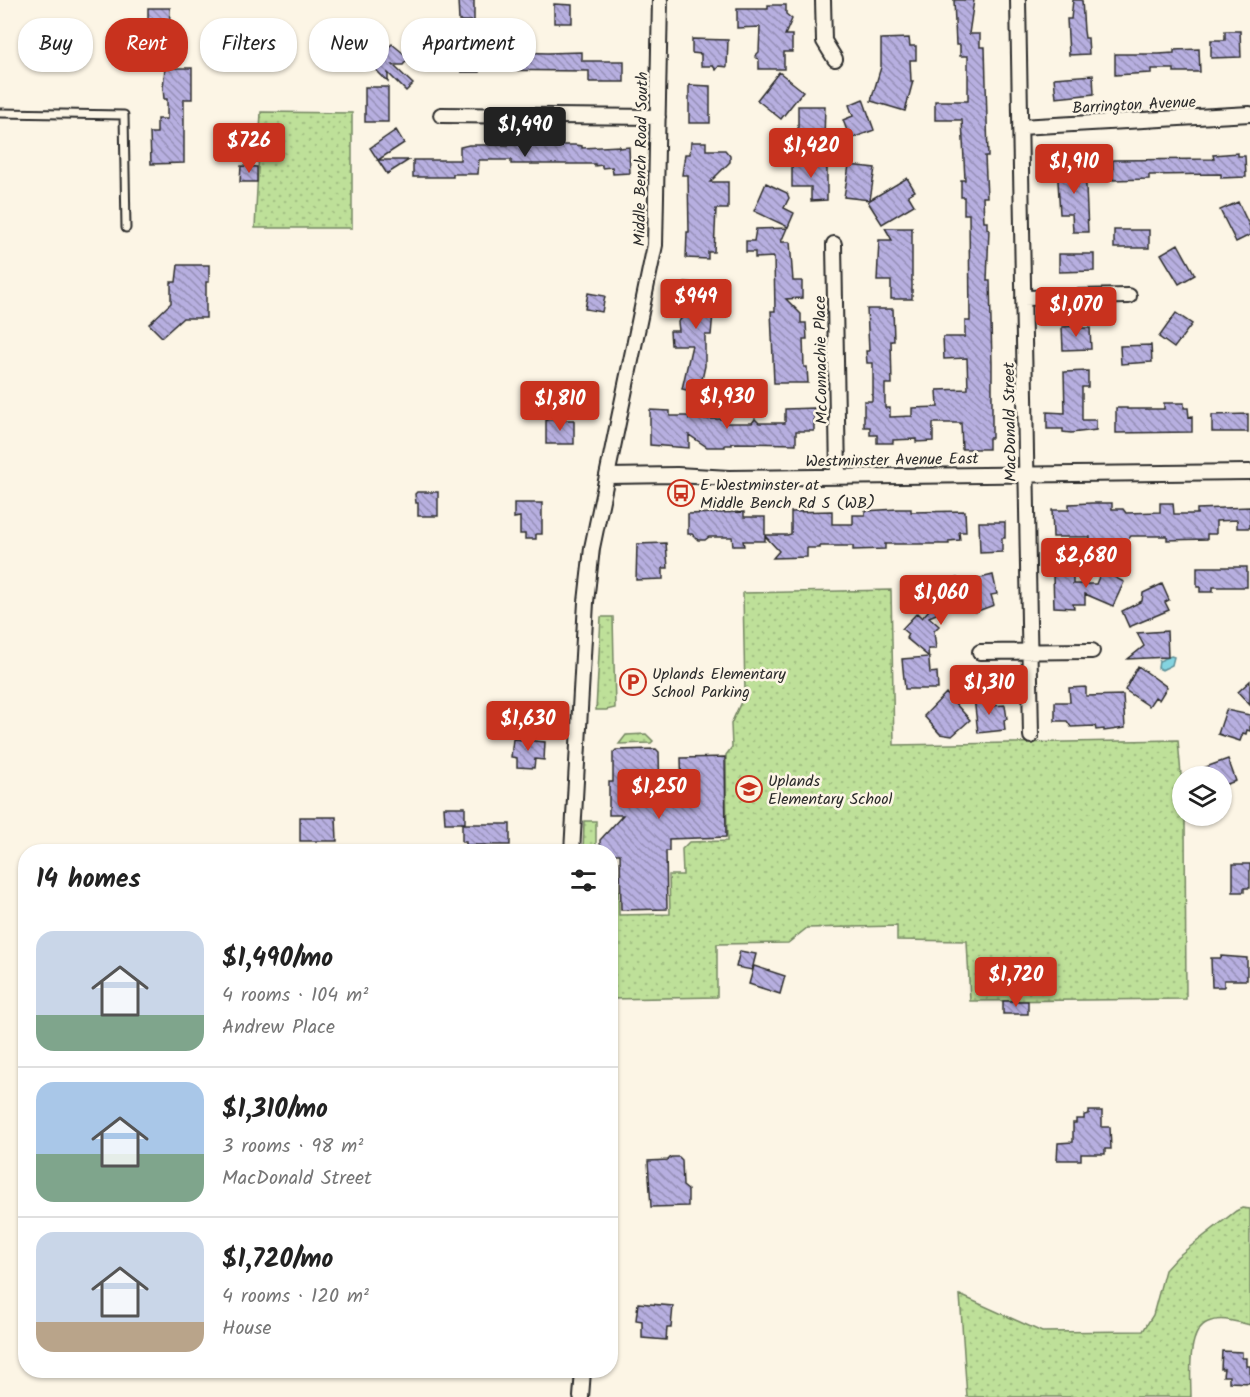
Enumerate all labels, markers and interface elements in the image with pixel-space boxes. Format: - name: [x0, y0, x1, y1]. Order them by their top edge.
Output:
- chip: Buy: [18, 18, 93, 72]
- chip: Rent: [105, 18, 188, 72]
- chip: Filters: [200, 18, 297, 72]
- chip: New: [309, 18, 389, 72]
- chip: Apartment: [401, 18, 536, 72]
- street label: Middle Bench Road South: [627, 71, 656, 247]
- street label: Barrington Avenue: [1072, 90, 1197, 121]
- pin: $1,490: [476, 107, 574, 158]
- text: $1,490: [498, 110, 552, 142]
- pin: $726: [213, 123, 285, 174]
- text: $726: [227, 126, 271, 158]
- pin: $1,420: [762, 128, 860, 179]
- text: $1,420: [783, 131, 839, 163]
- pin: $1,910: [1025, 144, 1123, 195]
- text: $1,910: [1049, 147, 1099, 179]
- pin: $949: [660, 279, 732, 330]
- text: $949: [675, 282, 717, 314]
- pin: $1,070: [1027, 287, 1125, 338]
- text: $1,070: [1049, 290, 1103, 322]
- street label: McConnachie Place: [808, 295, 835, 425]
- street label: MacDonald Street: [997, 361, 1024, 482]
- pin: $1,930: [678, 379, 776, 430]
- pin: $1,810: [511, 381, 609, 432]
- text: $1,930: [700, 382, 754, 414]
- text: $1,810: [534, 384, 586, 416]
- street label: Westminster Avenue East: [805, 446, 980, 475]
- place label: E Westminster at Middle Bench Rd S (WB): [700, 473, 875, 516]
- bus stop icon: E Westminster at Middle Bench Rd S (WB): [666, 478, 696, 508]
- pin: $2,680: [1037, 538, 1135, 589]
- text: $2,680: [1055, 541, 1117, 573]
- pin: $1,060: [892, 575, 990, 626]
- text: $1,060: [914, 578, 968, 610]
- place label: Uplands Elementary School Parking: [652, 662, 786, 705]
- pin: $1,310: [940, 665, 1038, 716]
- parking icon: Uplands Elementary School Parking: [618, 667, 648, 697]
- text: $1,310: [964, 668, 1014, 700]
- pin: $1,630: [479, 701, 577, 752]
- text: $1,630: [500, 704, 556, 736]
- map controls: [1172, 766, 1232, 826]
- button: layers: [1172, 766, 1232, 826]
- pin: $1,250: [610, 769, 708, 820]
- place label: Uplands Elementary School: [768, 769, 893, 812]
- text: $1,250: [631, 772, 687, 804]
- school or university icon: Uplands Elementary School: [734, 774, 764, 804]
- text: 14 homes: [36, 859, 141, 901]
- icon: filters: [567, 864, 600, 897]
- text: $1,490/mo: [222, 938, 333, 980]
- icon: home: [84, 955, 156, 1027]
- pin: $1,720: [967, 957, 1065, 1008]
- text: $1,720: [989, 960, 1043, 992]
- text: 4 rooms · 104 m²: [222, 980, 368, 1012]
- text: Andrew Place: [222, 1012, 335, 1044]
- text: $1,310/mo: [222, 1089, 328, 1131]
- icon: home: [84, 1106, 156, 1178]
- text: 3 rooms · 98 m²: [222, 1131, 363, 1163]
- text: MacDonald Street: [222, 1163, 372, 1195]
- text: $1,720/mo: [222, 1239, 333, 1281]
- icon: home: [84, 1256, 156, 1328]
- text: 4 rooms · 120 m²: [222, 1281, 369, 1313]
- text: House: [222, 1313, 272, 1345]

